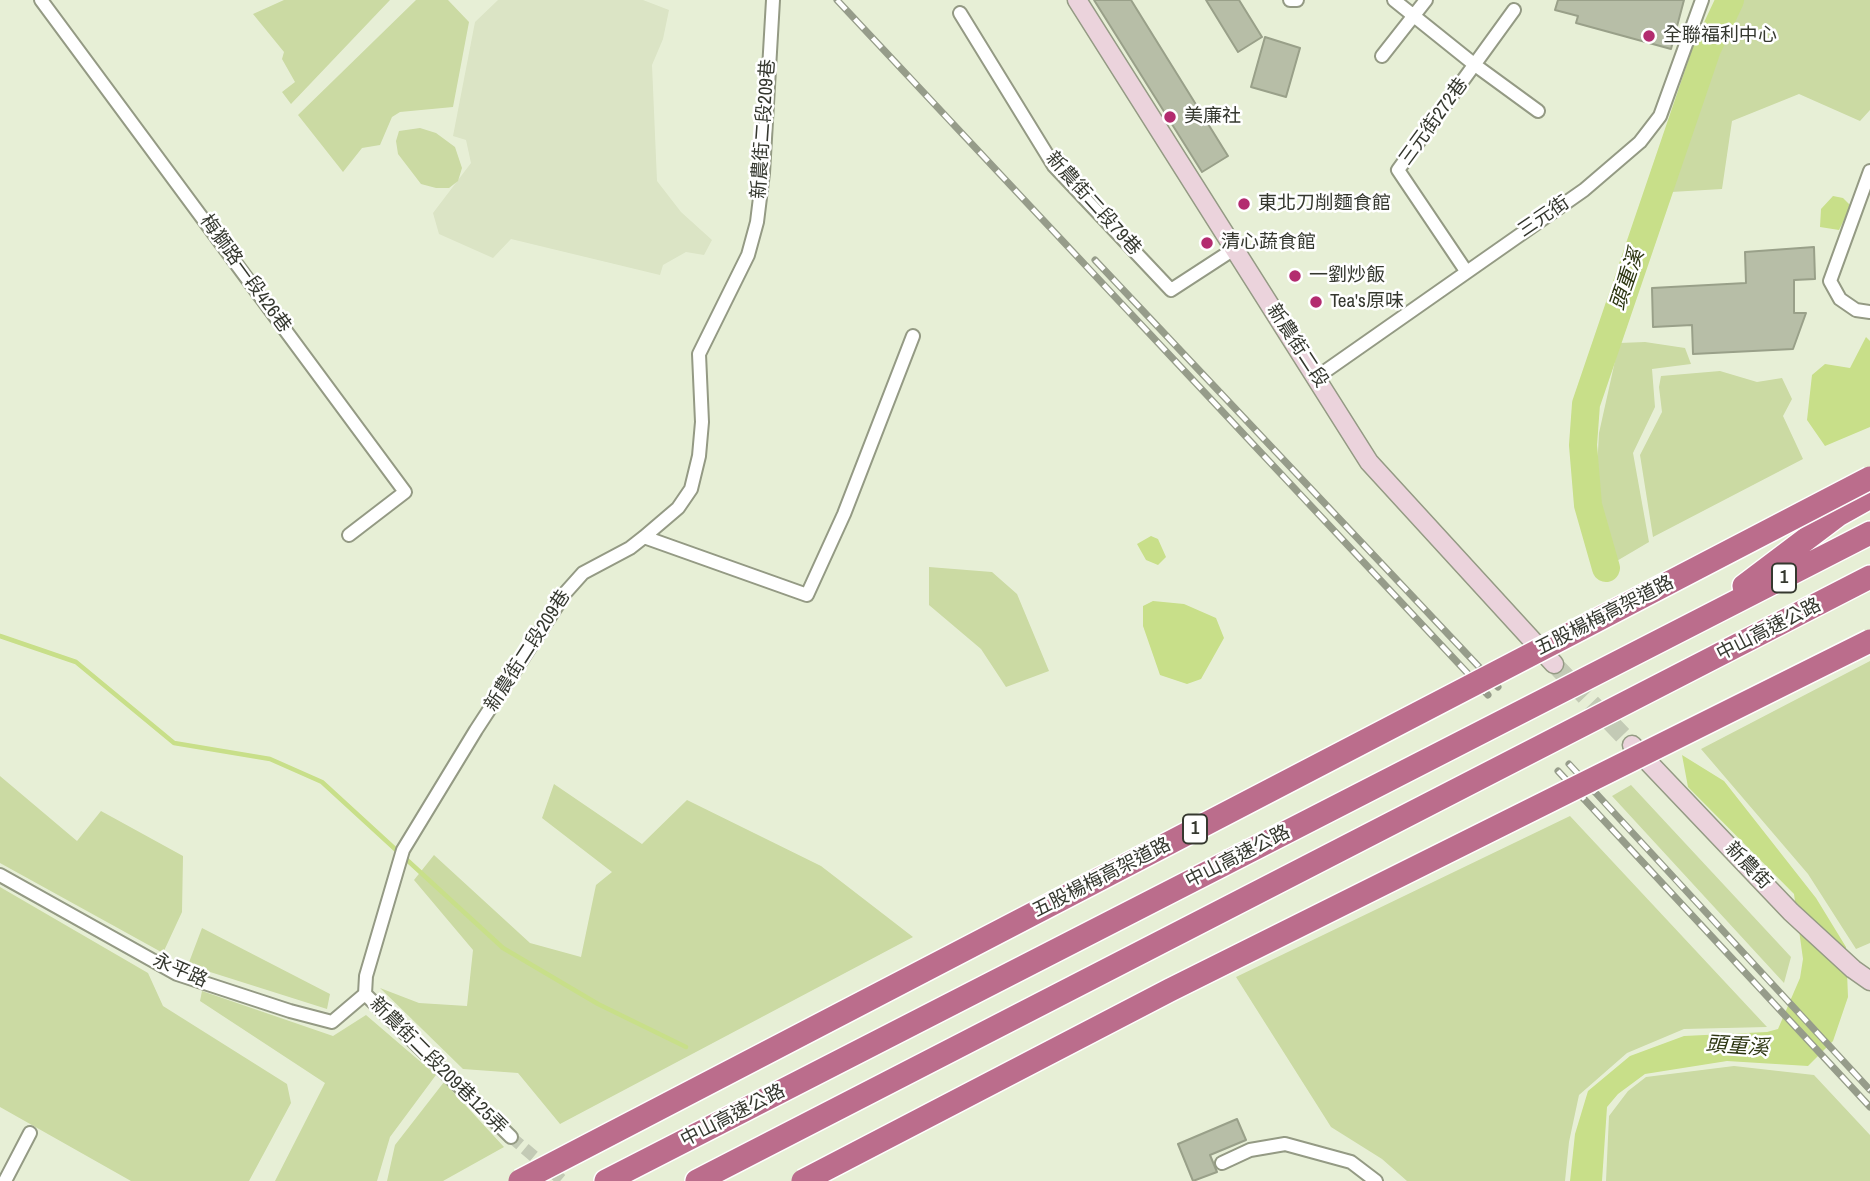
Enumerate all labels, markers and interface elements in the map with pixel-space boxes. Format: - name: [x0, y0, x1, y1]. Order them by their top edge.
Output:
- place label: 全聯福利中心: [1663, 25, 1777, 47]
- marker: 全聯福利中心: [1641, 28, 1657, 44]
- street label: 新農街二段209巷: [748, 58, 780, 200]
- street label: 三元街272巷: [1395, 74, 1473, 170]
- place label: 美廉社: [1184, 106, 1241, 128]
- marker: 美廉社: [1162, 109, 1178, 125]
- street label: 新農街二段79巷: [1041, 148, 1145, 260]
- street label: 三元街: [1514, 192, 1574, 242]
- place label: 東北刀削麵食館: [1258, 193, 1391, 215]
- marker: 東北刀削麵食館: [1236, 196, 1252, 212]
- street label: 梅獅路一段426巷: [195, 211, 295, 337]
- place label: 清心蔬食館: [1221, 232, 1316, 254]
- marker: 清心蔬食館: [1199, 235, 1215, 251]
- water label: 頭重溪: [1606, 246, 1650, 314]
- place label: 一劉炒飯: [1309, 265, 1385, 287]
- marker: 一劉炒飯: [1287, 268, 1303, 284]
- place label: Tea's原味: [1330, 291, 1404, 313]
- marker: Tea's原味: [1308, 294, 1324, 310]
- street label: 新農街二段: [1262, 300, 1332, 392]
- road number: 1: [1772, 564, 1796, 592]
- street label: 五股楊梅高架道路: [1532, 571, 1678, 661]
- street label: 新農街二段209巷: [480, 586, 576, 716]
- street label: 中山高速公路: [1713, 594, 1825, 666]
- road number: 1: [1183, 814, 1207, 844]
- street label: 中山高速公路: [1182, 821, 1294, 893]
- street label: 五股楊梅高架道路: [1029, 833, 1175, 923]
- street label: 新農街: [1720, 838, 1776, 894]
- street label: 永平路: [149, 949, 211, 993]
- street label: 新農街二段209巷125弄: [365, 993, 511, 1139]
- water label: 頭重溪: [1705, 1032, 1769, 1062]
- street label: 中山高速公路: [677, 1080, 789, 1152]

